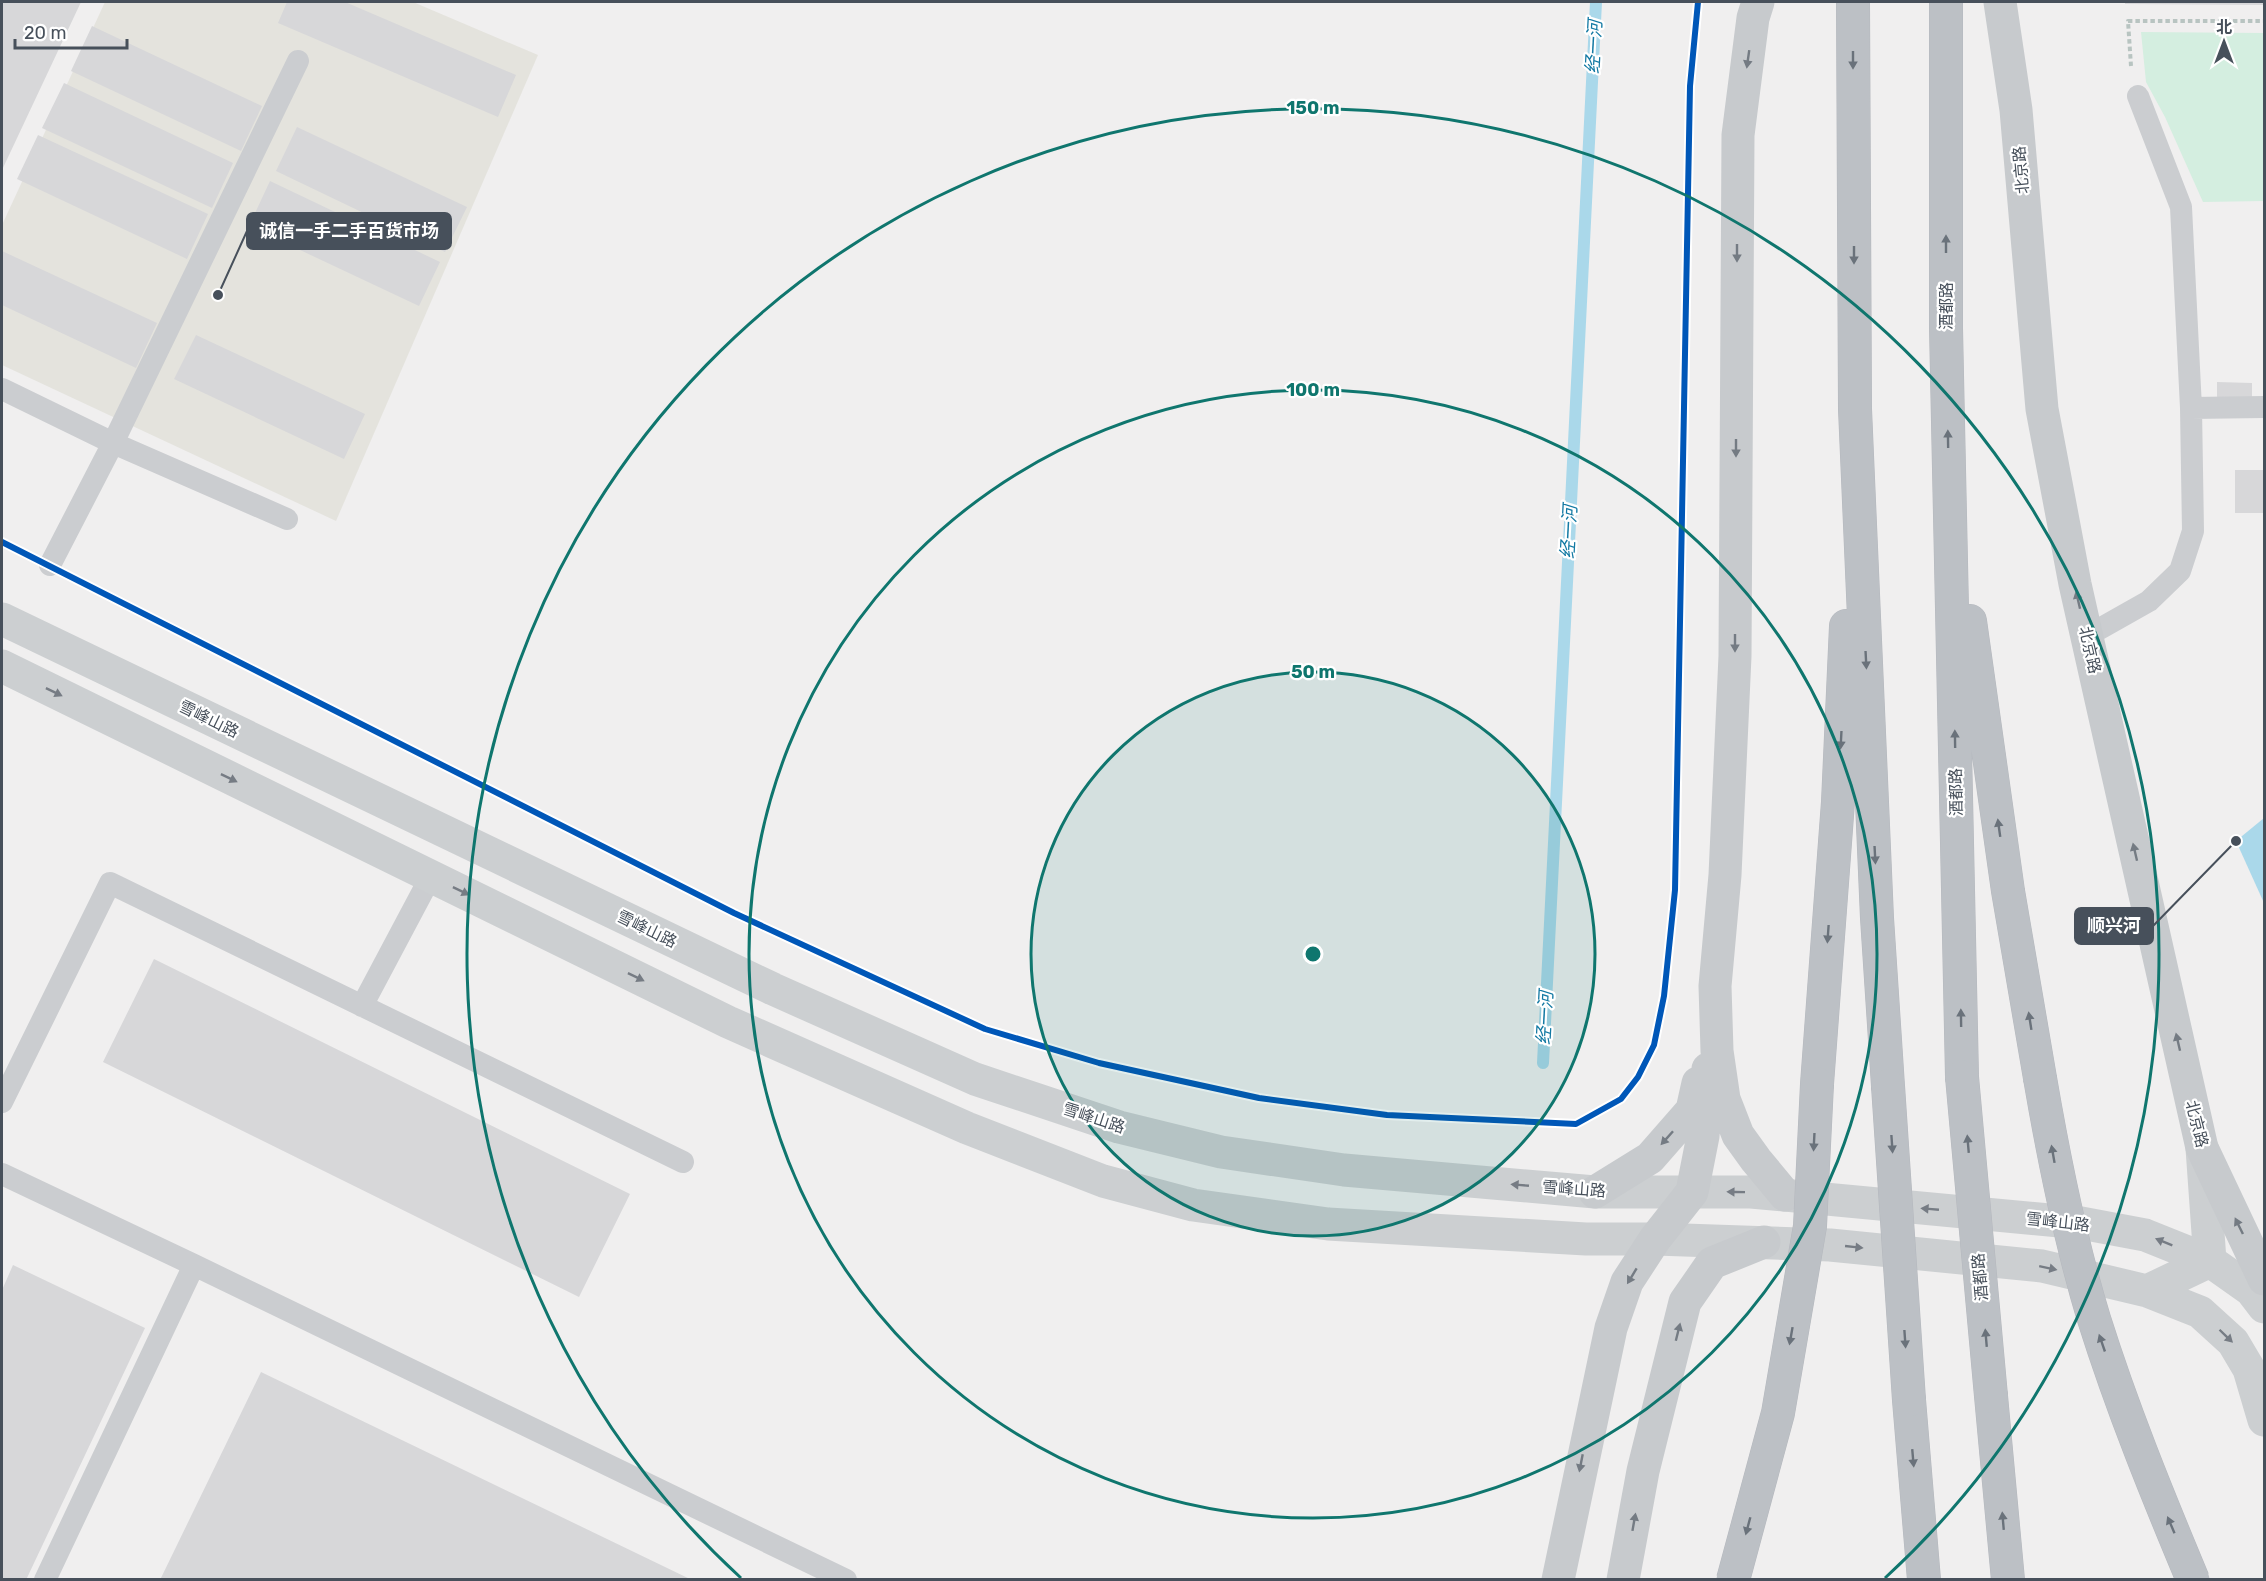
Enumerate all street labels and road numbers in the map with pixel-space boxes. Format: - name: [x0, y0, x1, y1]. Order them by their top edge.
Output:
- street label: 北京路: [2009, 145, 2033, 195]
- street label: 酒都路: [1937, 282, 1956, 330]
- street label: 北京路: [2075, 624, 2105, 676]
- street label: 雪峰山路: [176, 696, 242, 742]
- street label: 酒都路: [1946, 768, 1966, 816]
- street label: 雪峰山路: [614, 906, 680, 952]
- street label: 北京路: [2182, 1098, 2212, 1150]
- street label: 雪峰山路: [1061, 1099, 1127, 1137]
- street label: 雪峰山路: [1541, 1177, 1607, 1201]
- street label: 雪峰山路: [2025, 1209, 2091, 1235]
- street label: 酒都路: [1968, 1252, 1992, 1302]

